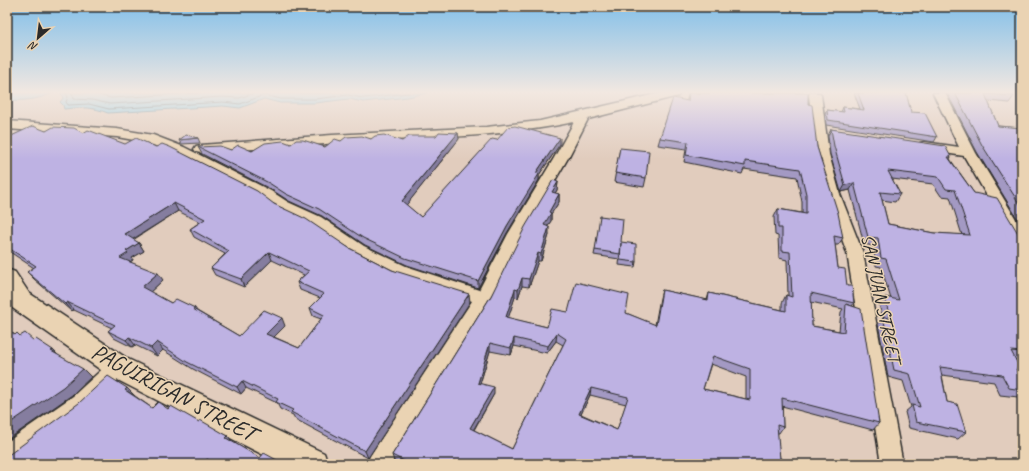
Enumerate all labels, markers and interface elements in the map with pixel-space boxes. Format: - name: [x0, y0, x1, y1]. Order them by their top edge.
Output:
- north arrow: [18, 18, 58, 58]
- text: N: [25, 38, 40, 55]
- street label: SAN JUAN STREET: [856, 232, 907, 370]
- street label: PAGUIRIGAN STREET: [87, 337, 266, 450]

